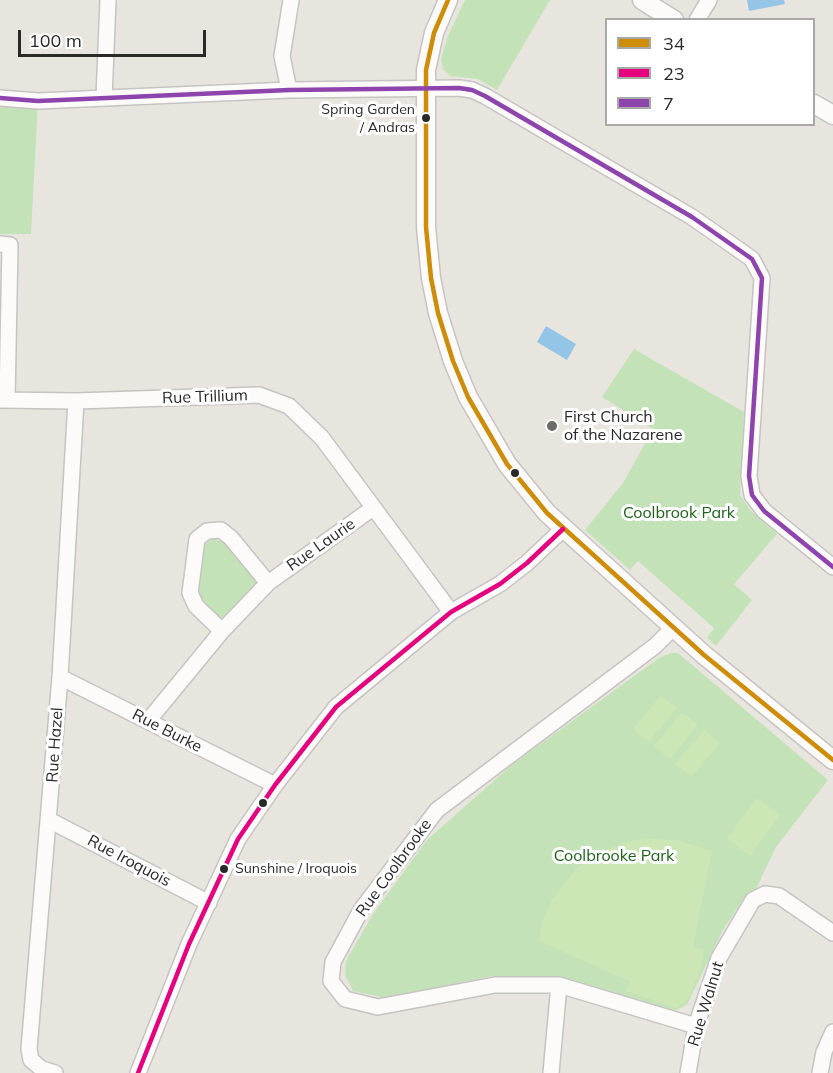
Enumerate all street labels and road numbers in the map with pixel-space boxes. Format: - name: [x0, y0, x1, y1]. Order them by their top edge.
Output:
- street label: Rue Trillium: [162, 386, 248, 408]
- street label: Rue Laurie: [283, 514, 359, 576]
- street label: Rue Burke: [129, 705, 205, 757]
- street label: Rue Hazel: [43, 707, 67, 783]
- street label: Rue Coolbrooke: [352, 815, 436, 921]
- street label: Rue Iroquois: [84, 831, 174, 891]
- street label: Rue Walnut: [684, 959, 728, 1049]

